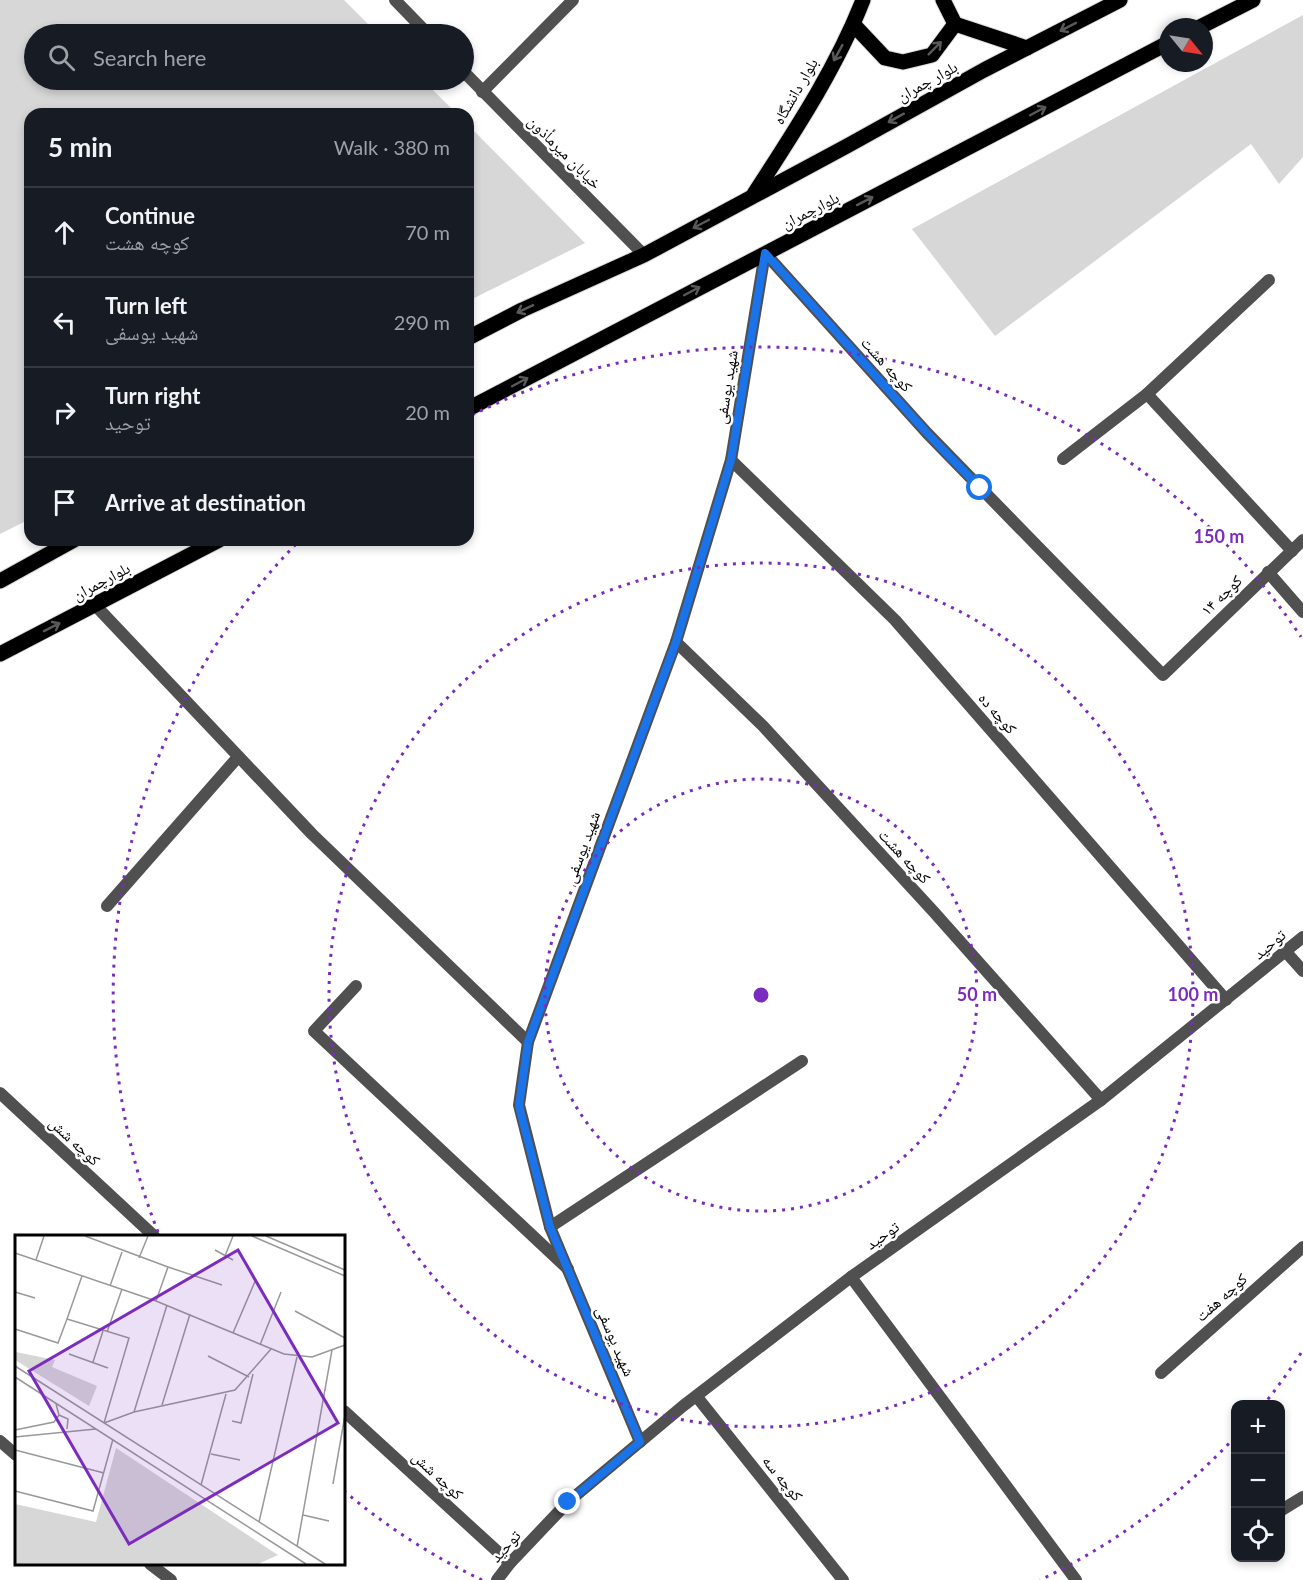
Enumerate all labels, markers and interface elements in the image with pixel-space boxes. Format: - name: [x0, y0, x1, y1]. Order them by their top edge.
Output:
- north arrow: [1159, 18, 1213, 72]
- one-way arrow: [1060, 21, 1078, 33]
- search box: [24, 24, 474, 90]
- icon: search: [45, 41, 78, 74]
- one-way arrow: [927, 41, 942, 56]
- one-way arrow: [832, 43, 843, 61]
- text: Search here: [93, 44, 206, 71]
- street label: بلوار دانشگاه: [768, 54, 822, 128]
- street label: بلوار چمران: [893, 56, 961, 107]
- one-way arrow: [1029, 105, 1047, 116]
- street label: خیابان میرمأذون: [523, 111, 606, 194]
- one-way arrow: [888, 113, 905, 125]
- text: 5 min: [48, 131, 112, 163]
- text: Walk · 380 m: [334, 135, 450, 159]
- street label: بلوارچمران: [778, 187, 843, 234]
- one-way arrow: [856, 195, 874, 206]
- text: Continue: [105, 202, 195, 229]
- icon: ahead: [48, 216, 81, 249]
- one-way arrow: [692, 219, 710, 230]
- text: 70 m: [405, 220, 450, 244]
- text: کوچه هشت: [105, 230, 189, 254]
- one-way arrow: [683, 285, 701, 296]
- text: Turn left: [105, 292, 187, 319]
- one-way arrow: [517, 304, 535, 316]
- icon: left: [48, 306, 81, 339]
- text: 290 m: [394, 310, 450, 334]
- text: شهید یوسفی: [105, 320, 198, 344]
- street label: کوچه هشت: [857, 332, 917, 396]
- street label: شهید یوسفی: [710, 349, 743, 426]
- one-way arrow: [511, 376, 528, 388]
- text: Turn right: [105, 382, 200, 409]
- icon: right: [48, 396, 81, 429]
- text: 20 m: [405, 400, 450, 424]
- text: توحید: [105, 410, 151, 434]
- route start: [966, 474, 992, 500]
- icon: arrive: [48, 486, 81, 519]
- text: Arrive at destination: [105, 489, 306, 516]
- text: 150 m: [1194, 525, 1244, 547]
- street label: بلوارچمران: [69, 558, 134, 605]
- street label: کوچه ۱۴: [1196, 570, 1246, 620]
- one-way arrow: [43, 621, 60, 633]
- street label: کوچه ده: [974, 688, 1022, 738]
- street label: شهید یوسفی: [560, 808, 605, 886]
- street label: کوچه هشت: [875, 825, 936, 888]
- street label: توحید: [1249, 924, 1290, 963]
- text: 50 m: [957, 983, 997, 1005]
- text: 100 m: [1168, 983, 1218, 1005]
- centre of rings: [751, 985, 771, 1005]
- street label: کوچه شش: [45, 1112, 105, 1171]
- street label: توحید: [861, 1216, 903, 1254]
- inset map: [15, 1235, 345, 1565]
- street label: کوچه هفت: [1191, 1268, 1251, 1326]
- street label: شهید یوسفی: [591, 1303, 640, 1380]
- map controls: [1231, 1400, 1285, 1562]
- button: +: [1231, 1400, 1285, 1454]
- street label: کوچه شش: [408, 1446, 468, 1505]
- street label: کوچه سه: [758, 1451, 808, 1505]
- button: −: [1231, 1454, 1285, 1508]
- route end: [554, 1488, 580, 1514]
- button: locate: [1231, 1508, 1285, 1562]
- street label: توحید: [485, 1526, 525, 1566]

